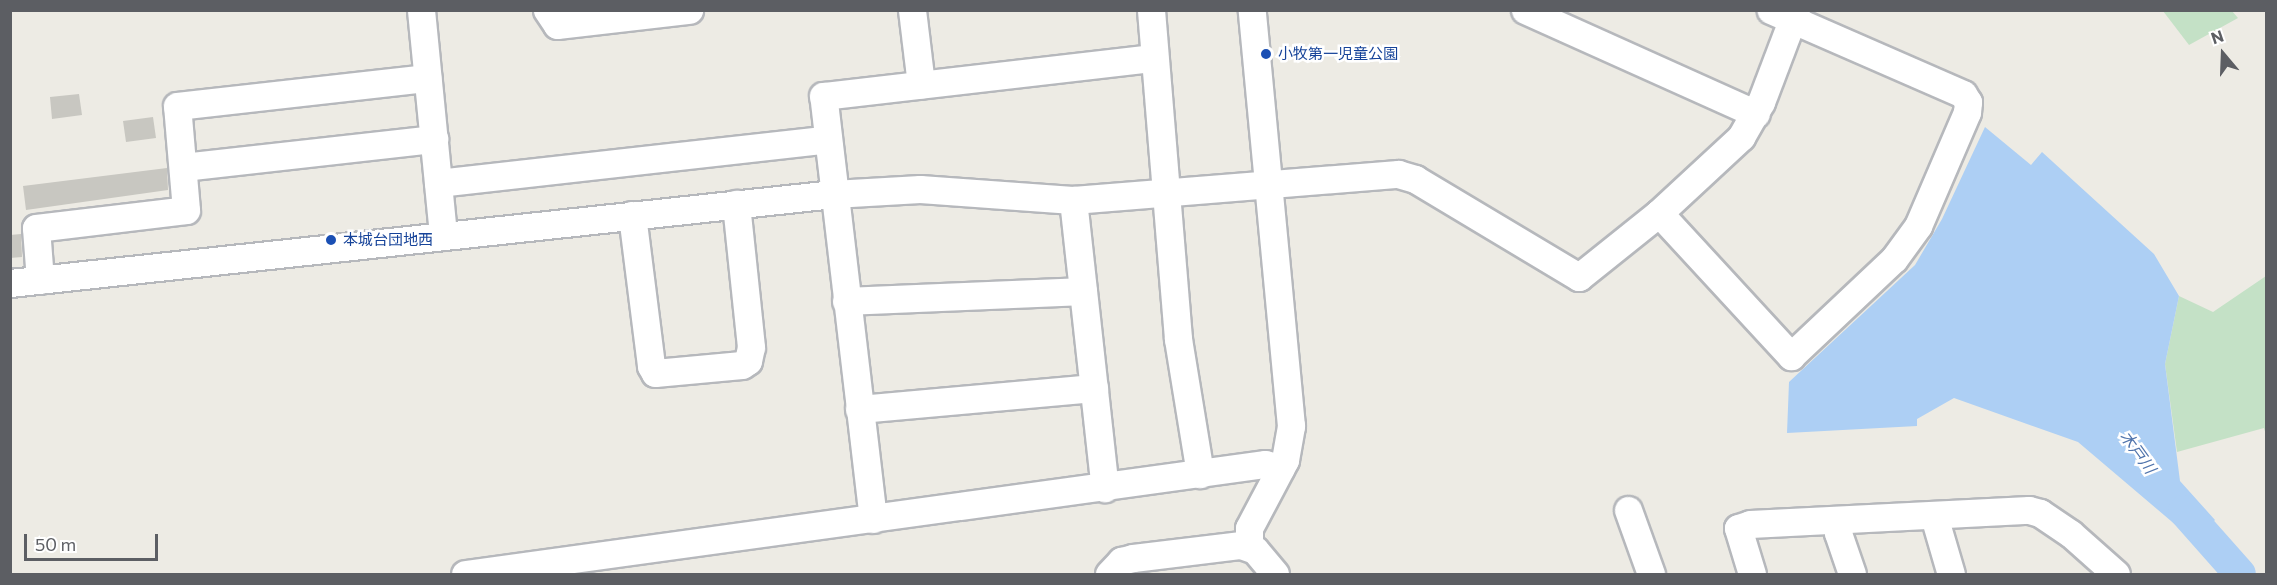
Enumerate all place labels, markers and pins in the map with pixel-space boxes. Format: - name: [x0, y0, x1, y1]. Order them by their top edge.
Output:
- place label: 小牧第一児童公園: [1278, 45, 1398, 63]
- marker: 小牧第一児童公園: [1259, 47, 1273, 61]
- place label: 本城台団地西: [343, 231, 433, 249]
- marker: 本城台団地西: [324, 233, 338, 247]

